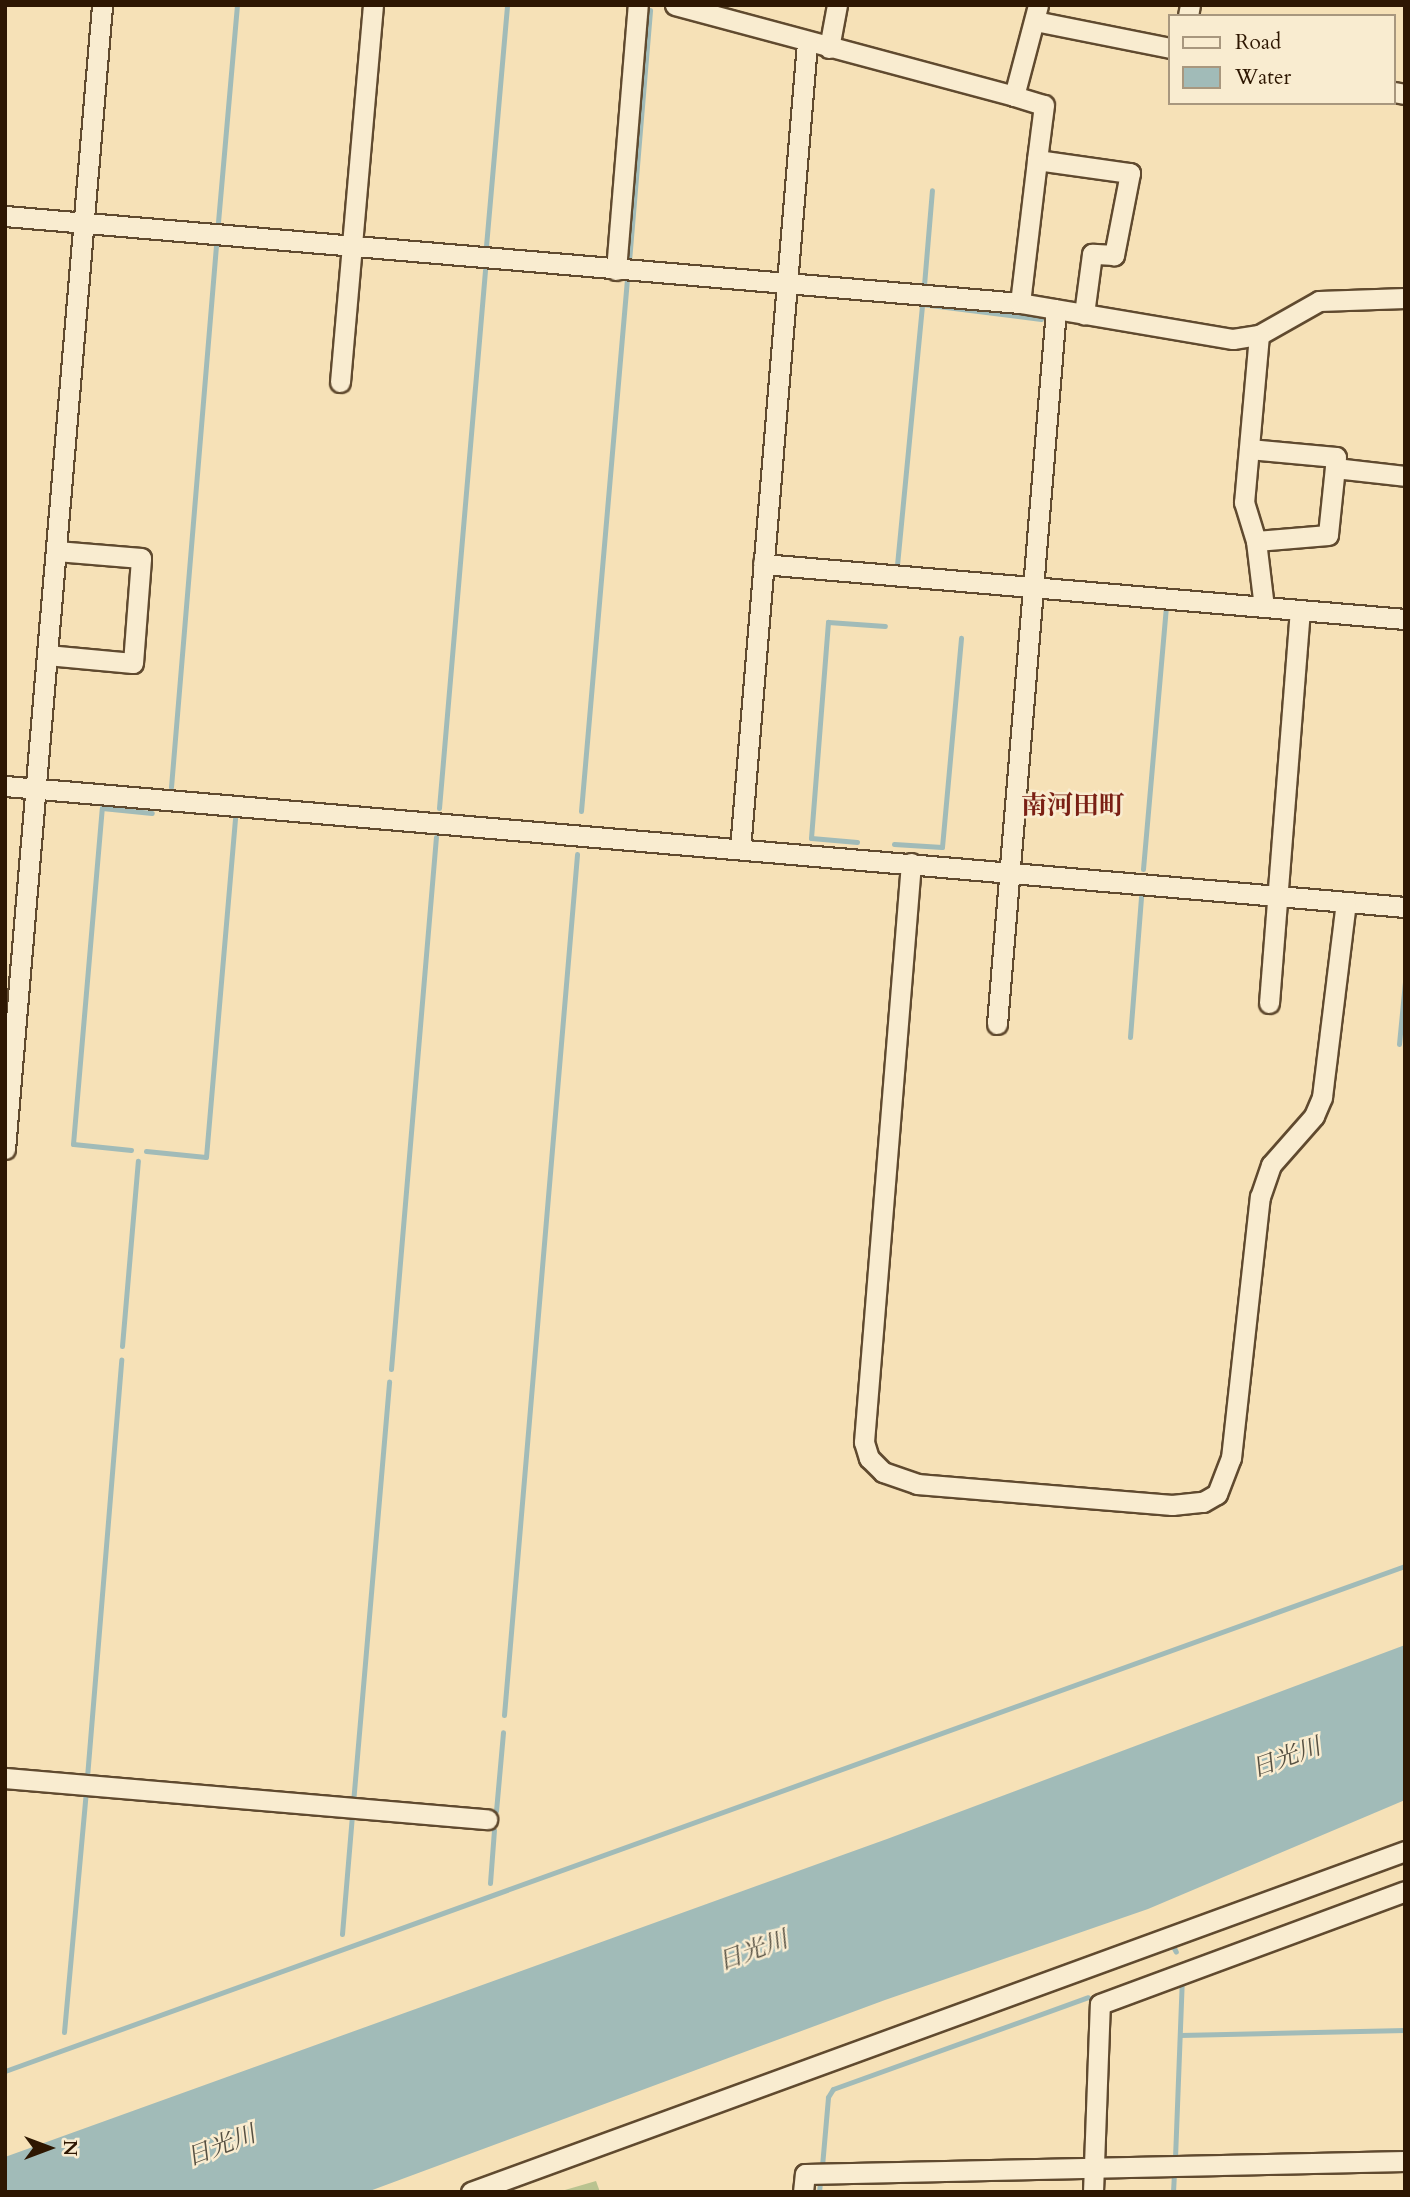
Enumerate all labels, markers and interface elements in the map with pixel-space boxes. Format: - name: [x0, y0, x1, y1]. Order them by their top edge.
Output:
- legend: [1168, 14, 1396, 105]
- text: Road: [1235, 28, 1281, 57]
- text: Water: [1235, 63, 1291, 92]
- district label: 南河田町: [1021, 790, 1125, 822]
- water label: 日光川: [1247, 1732, 1325, 1784]
- water label: 日光川: [714, 1925, 792, 1977]
- north arrow: [14, 2113, 84, 2183]
- water label: 日光川: [182, 2120, 260, 2172]
- text: N: [57, 2140, 83, 2156]

